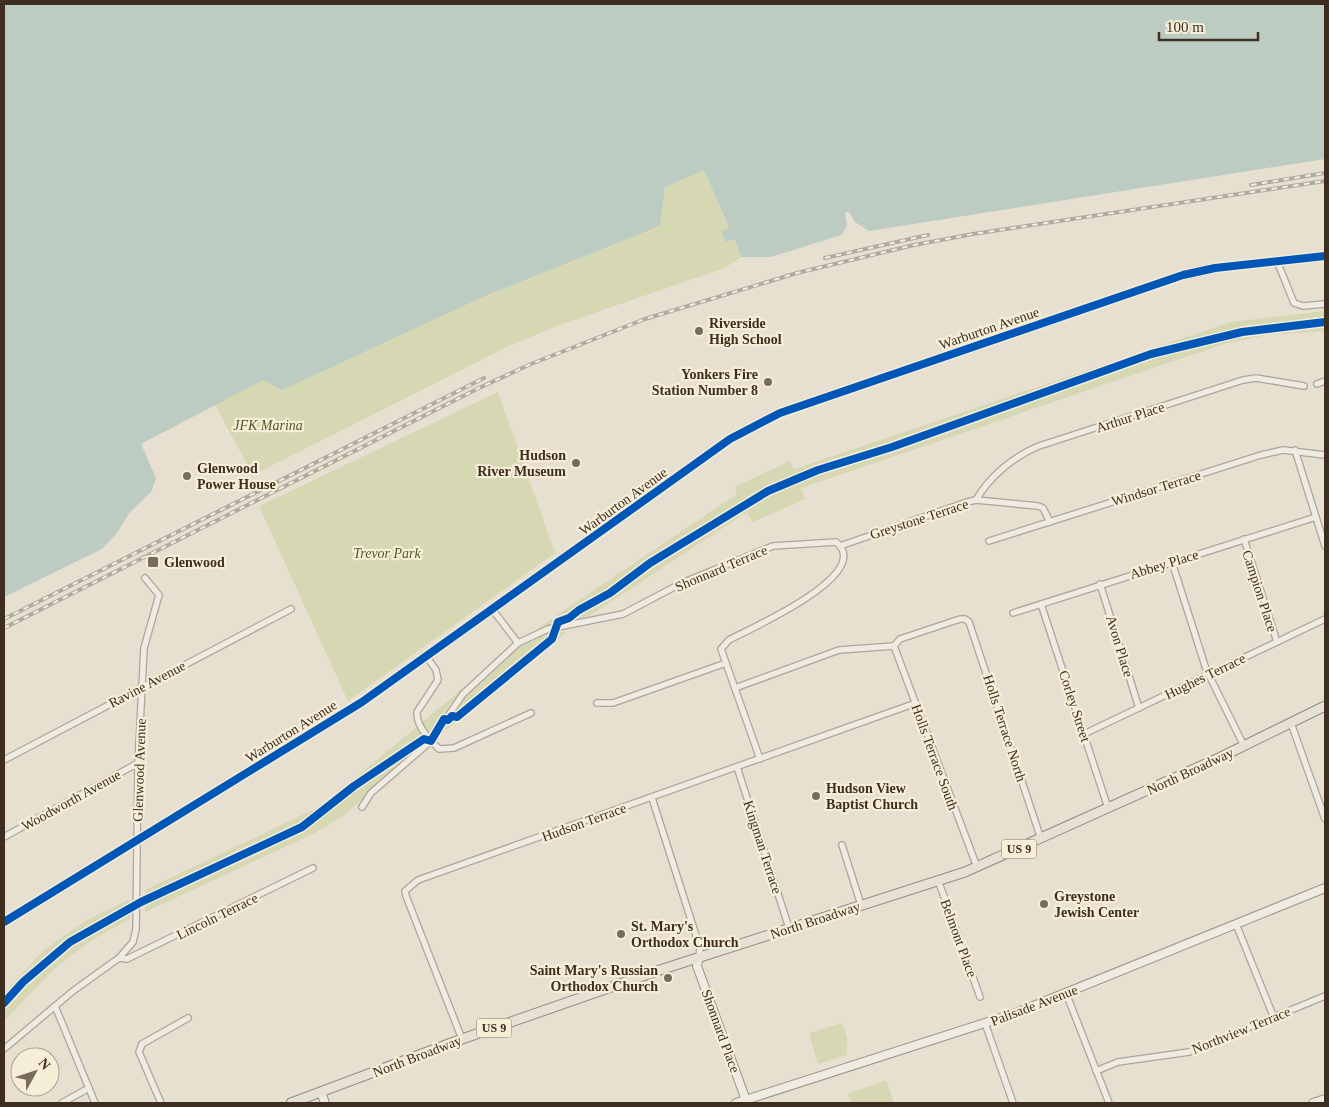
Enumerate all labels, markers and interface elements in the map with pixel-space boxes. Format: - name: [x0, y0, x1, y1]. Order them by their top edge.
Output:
- scale bar: [1159, 10, 1258, 42]
- text: 100 m: [1166, 19, 1204, 35]
- street label: Warburton Avenue: [937, 304, 1041, 353]
- place label: Riverside High School: [709, 316, 782, 347]
- marker: Riverside High School: [693, 325, 705, 337]
- place label: Yonkers Fire Station Number 8: [652, 367, 758, 398]
- marker: Yonkers Fire Station Number 8: [762, 376, 774, 388]
- street label: Arthur Place: [1094, 399, 1166, 436]
- park label: JFK Marina: [233, 418, 303, 433]
- place label: Hudson River Museum: [477, 448, 566, 479]
- marker: Hudson River Museum: [570, 457, 582, 469]
- place label: Glenwood Power House: [197, 461, 276, 492]
- street label: Warburton Avenue: [577, 465, 670, 538]
- street label: Windsor Terrace: [1110, 468, 1203, 509]
- marker: Glenwood Power House: [181, 470, 193, 482]
- street label: Greystone Terrace: [868, 496, 970, 542]
- street label: Shonnard Terrace: [673, 542, 770, 595]
- park label: Trevor Park: [353, 546, 422, 561]
- street label: Abbey Place: [1128, 547, 1200, 582]
- street label: Campion Place: [1239, 548, 1280, 634]
- marker: Glenwood: [146, 555, 160, 569]
- place label: Glenwood: [164, 555, 225, 570]
- street label: Avon Place: [1103, 613, 1136, 679]
- street label: Hughes Terrace: [1162, 650, 1248, 702]
- street label: Ravine Avenue: [106, 658, 188, 711]
- street label: Corley Street: [1056, 669, 1093, 744]
- street label: Holls Terrace North: [980, 673, 1029, 784]
- street label: Warburton Avenue: [243, 697, 340, 766]
- street label: Holls Terrace South: [908, 702, 961, 812]
- street label: Glenwood Avenue: [130, 718, 149, 822]
- street label: North Broadway: [1145, 745, 1236, 798]
- street label: Woodworth Avenue: [19, 767, 123, 834]
- place label: Hudson View Baptist Church: [826, 781, 918, 812]
- marker: Hudson View Baptist Church: [810, 790, 822, 802]
- street label: Kingman Terrace: [740, 799, 785, 896]
- street label: Hudson Terrace: [540, 800, 628, 845]
- road number: US 9: [1002, 840, 1036, 859]
- place label: Greystone Jewish Center: [1054, 889, 1139, 920]
- street label: Lincoln Terrace: [174, 890, 260, 943]
- street label: Belmont Place: [937, 897, 980, 979]
- marker: Greystone Jewish Center: [1038, 898, 1050, 910]
- street label: North Broadway: [768, 899, 862, 942]
- place label: St. Mary's Orthodox Church: [631, 919, 739, 950]
- marker: St. Mary's Orthodox Church: [615, 928, 627, 940]
- place label: Saint Mary's Russian Orthodox Church: [530, 963, 658, 994]
- marker: Saint Mary's Russian Orthodox Church: [662, 972, 674, 984]
- street label: Palisade Avenue: [989, 982, 1080, 1029]
- street label: Shonnard Place: [699, 988, 743, 1075]
- street label: Northview Terrace: [1190, 1004, 1293, 1057]
- road number: US 9: [476, 1018, 512, 1038]
- street label: North Broadway: [371, 1033, 464, 1080]
- north arrow: [10, 1047, 60, 1097]
- text: N: [36, 1055, 54, 1073]

